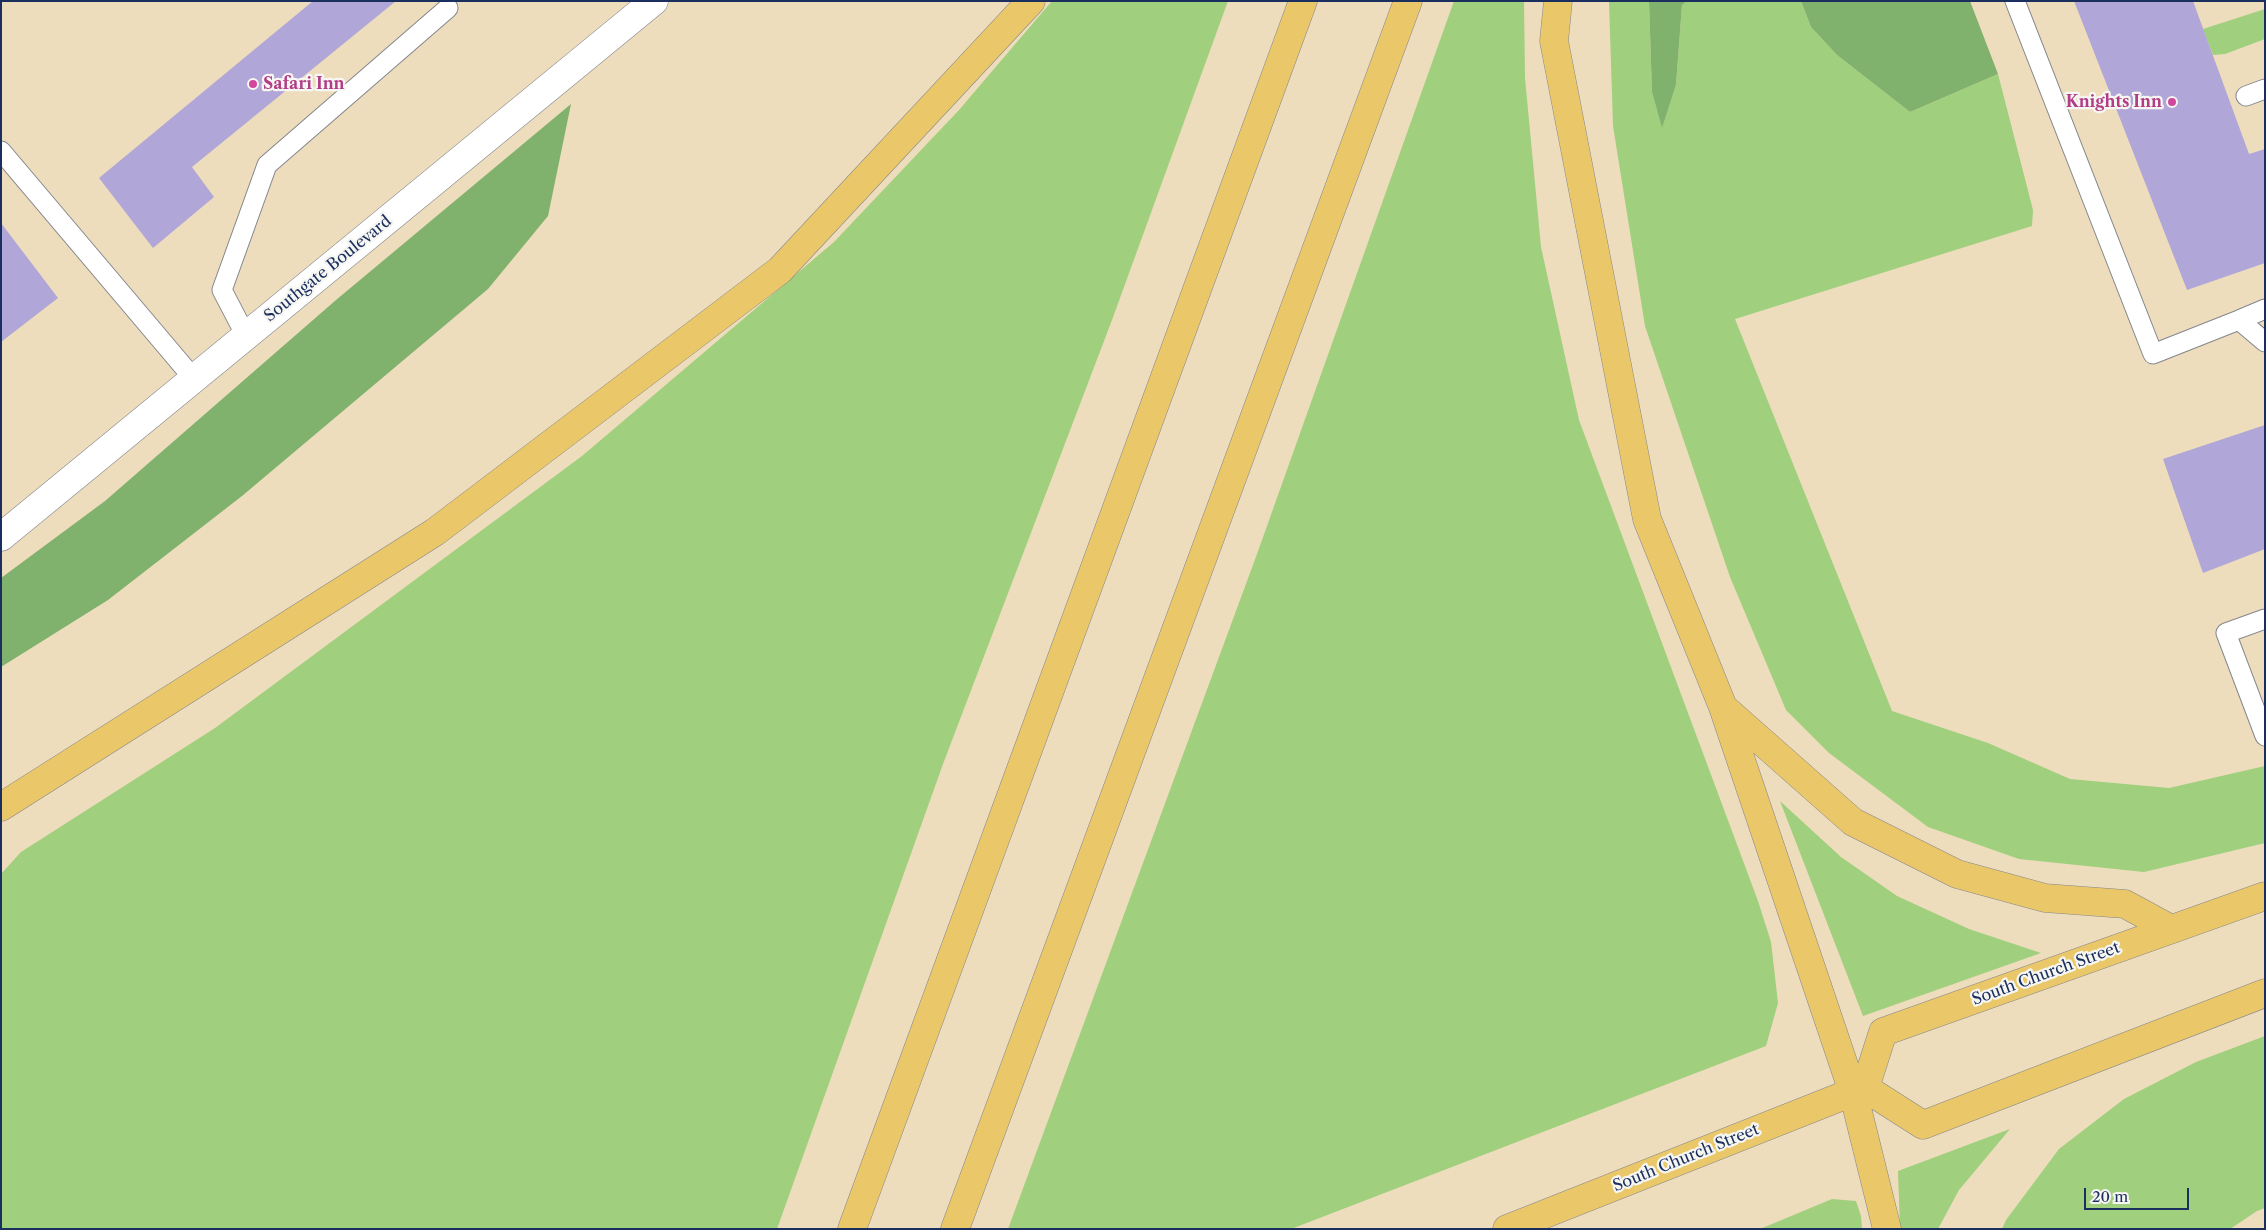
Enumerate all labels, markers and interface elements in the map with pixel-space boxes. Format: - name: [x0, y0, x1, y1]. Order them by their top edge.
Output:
- place label: Safari Inn: [263, 74, 345, 94]
- marker: Safari Inn: [247, 78, 259, 90]
- place label: Knights Inn: [2066, 92, 2162, 112]
- marker: Knights Inn: [2166, 96, 2178, 108]
- street label: Southgate Boulevard: [261, 212, 395, 326]
- street label: South Church Street: [1969, 938, 2123, 1010]
- street label: South Church Street: [1610, 1120, 1762, 1196]
- scale bar: [2086, 1178, 2191, 1210]
- text: 20 m: [2092, 1187, 2128, 1206]

